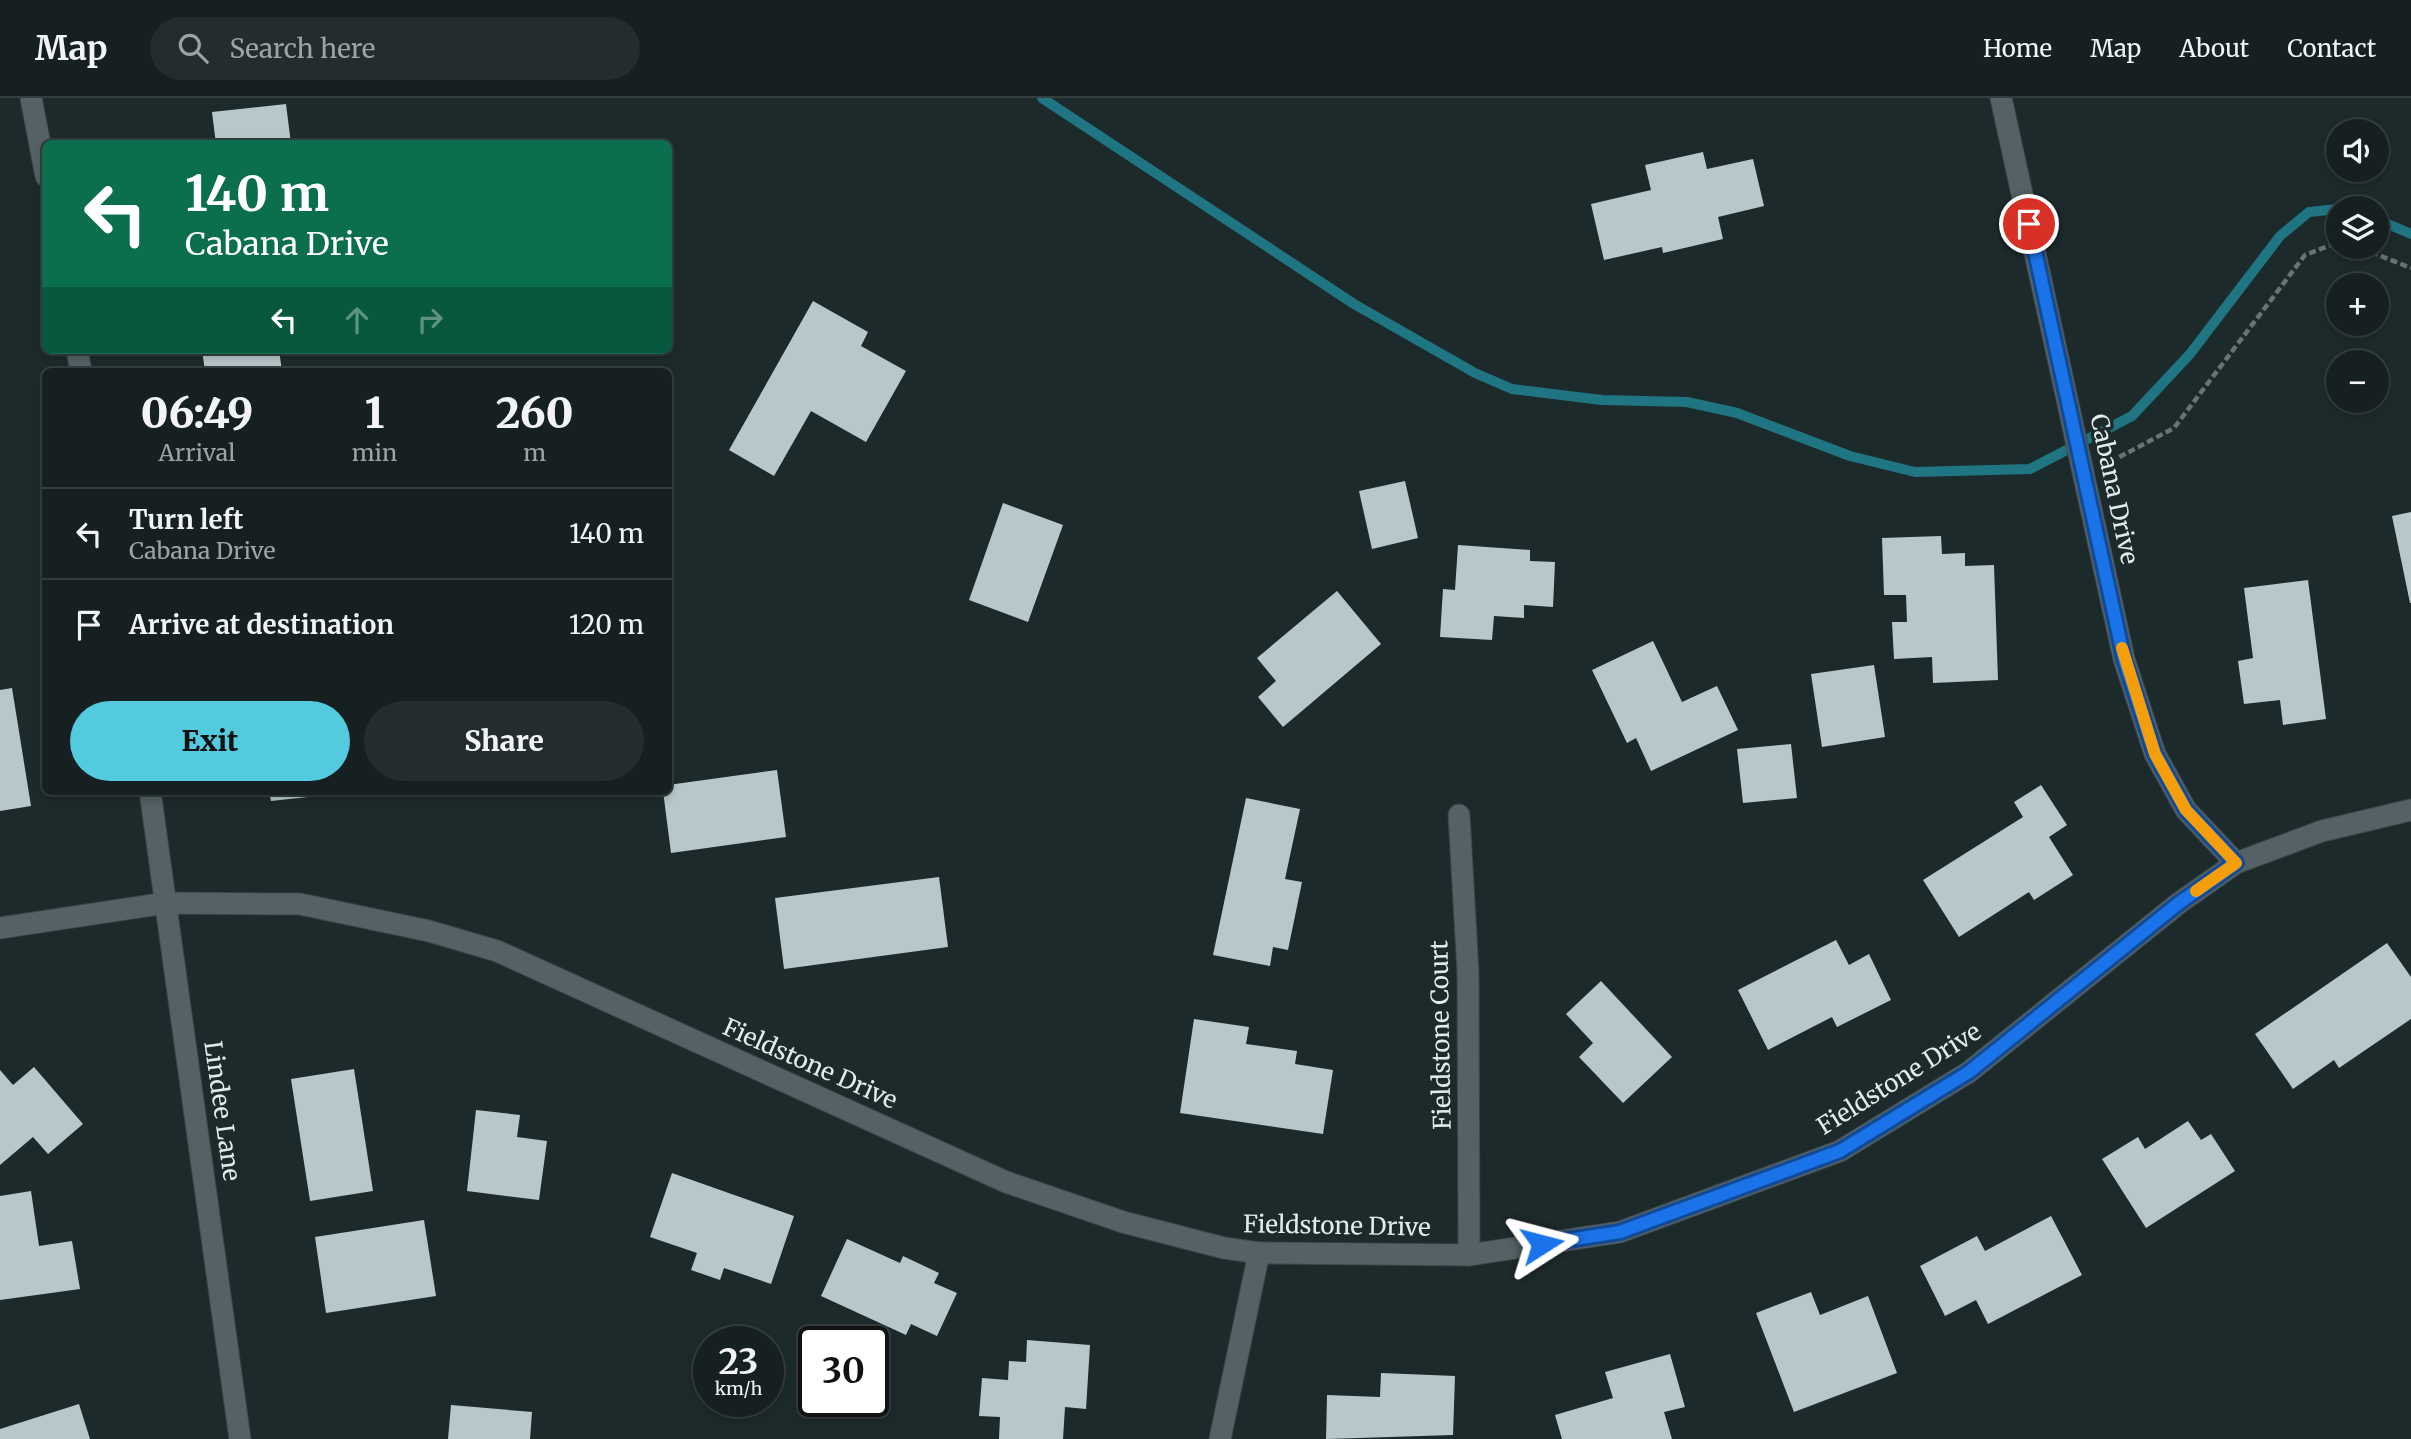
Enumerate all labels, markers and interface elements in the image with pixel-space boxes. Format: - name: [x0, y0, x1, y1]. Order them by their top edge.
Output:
- search box: [150, 17, 640, 80]
- text: Map: [35, 28, 108, 69]
- icon: search: [174, 29, 212, 67]
- text: Search here: [230, 32, 375, 65]
- text: Home: [1983, 33, 2052, 64]
- text: Map: [2090, 33, 2141, 64]
- text: About: [2179, 33, 2249, 64]
- text: Contact: [2287, 33, 2376, 64]
- map controls: [2326, 119, 2389, 413]
- button: sound: [2326, 119, 2389, 182]
- text: 140 m: [185, 163, 329, 224]
- icon: left: [70, 168, 161, 259]
- pin: [1999, 194, 2059, 254]
- button: layers: [2326, 196, 2389, 259]
- icon: arrive: [2010, 205, 2048, 243]
- text: Cabana Drive: [185, 224, 389, 264]
- button: +: [2326, 273, 2389, 336]
- icon: left: [265, 301, 303, 339]
- icon: ahead: [338, 301, 376, 339]
- icon: right: [411, 301, 449, 339]
- button: −: [2326, 350, 2389, 413]
- text: 06:49: [140, 387, 253, 439]
- text: 1: [365, 387, 384, 439]
- text: 260: [496, 387, 574, 439]
- street label: Cabana Drive: [2083, 411, 2146, 567]
- text: Arrival: [158, 438, 235, 467]
- text: min: [352, 438, 397, 467]
- text: m: [523, 438, 546, 467]
- text: Turn left: [129, 503, 243, 536]
- icon: left: [70, 515, 108, 553]
- text: 140 m: [569, 517, 644, 550]
- text: Cabana Drive: [129, 536, 275, 565]
- icon: arrive: [70, 606, 108, 644]
- text: Arrive at destination: [129, 608, 394, 641]
- text: 120 m: [569, 608, 644, 641]
- button: Exit: [70, 701, 350, 781]
- button: Share: [364, 701, 644, 781]
- street label: Fieldstone Court: [1423, 939, 1458, 1130]
- street label: Fieldstone Drive: [718, 1011, 902, 1116]
- street label: Fieldstone Drive: [1811, 1016, 1986, 1141]
- street label: Lindee Lane: [197, 1039, 248, 1183]
- position arrow: [1505, 1207, 1579, 1281]
- street label: Fieldstone Drive: [1243, 1208, 1431, 1243]
- speed limit sign: 30: [798, 1326, 889, 1417]
- text: 23: [719, 1340, 758, 1384]
- text: km/h: [715, 1377, 762, 1400]

